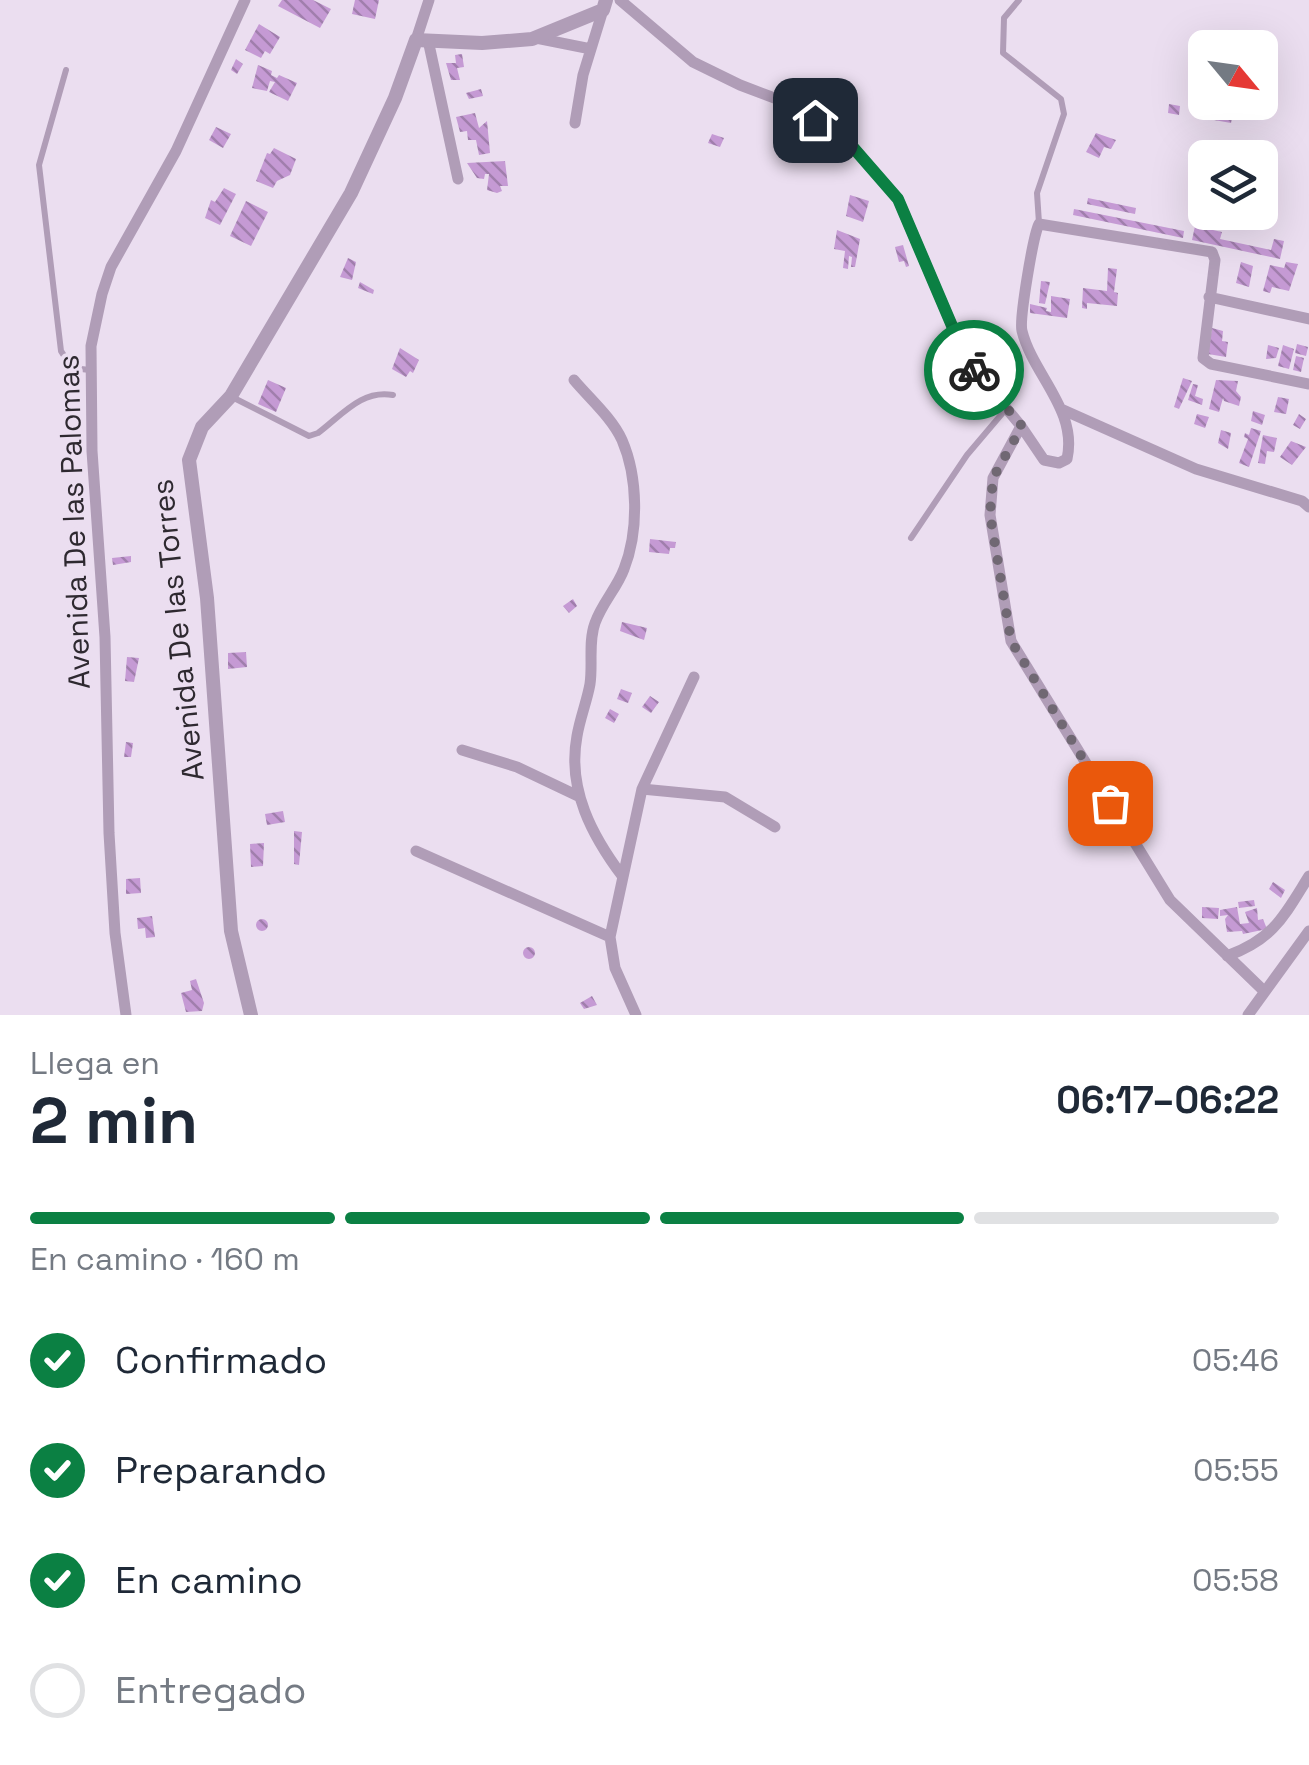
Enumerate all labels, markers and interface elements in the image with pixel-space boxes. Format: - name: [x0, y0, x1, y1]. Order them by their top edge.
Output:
- north arrow: [1188, 30, 1278, 120]
- map controls: [1188, 30, 1278, 230]
- pin: [773, 78, 858, 163]
- icon: home: [788, 93, 843, 148]
- button: layers: [1188, 140, 1278, 230]
- courier: [924, 320, 1024, 420]
- icon: bike: [947, 343, 1002, 398]
- street label: Avenida De las Palomas: [48, 354, 99, 690]
- street label: Avenida De las Torres: [142, 477, 213, 783]
- pin: [1068, 761, 1153, 846]
- icon: bag: [1083, 776, 1138, 831]
- text: Llega en: [30, 1043, 160, 1083]
- text: 06:17–06:22: [1056, 1076, 1279, 1124]
- text: 2 min: [30, 1079, 198, 1162]
- text: En camino · 160 m: [30, 1239, 300, 1279]
- icon: check: [30, 1333, 85, 1388]
- text: Confirmado: [115, 1336, 327, 1384]
- text: 05:46: [1192, 1340, 1279, 1380]
- icon: check: [30, 1443, 85, 1498]
- text: Preparando: [115, 1446, 327, 1494]
- text: 05:55: [1193, 1450, 1279, 1490]
- icon: check: [30, 1553, 85, 1608]
- text: En camino: [115, 1556, 303, 1604]
- text: 05:58: [1192, 1560, 1279, 1600]
- text: Entregado: [115, 1666, 306, 1714]

